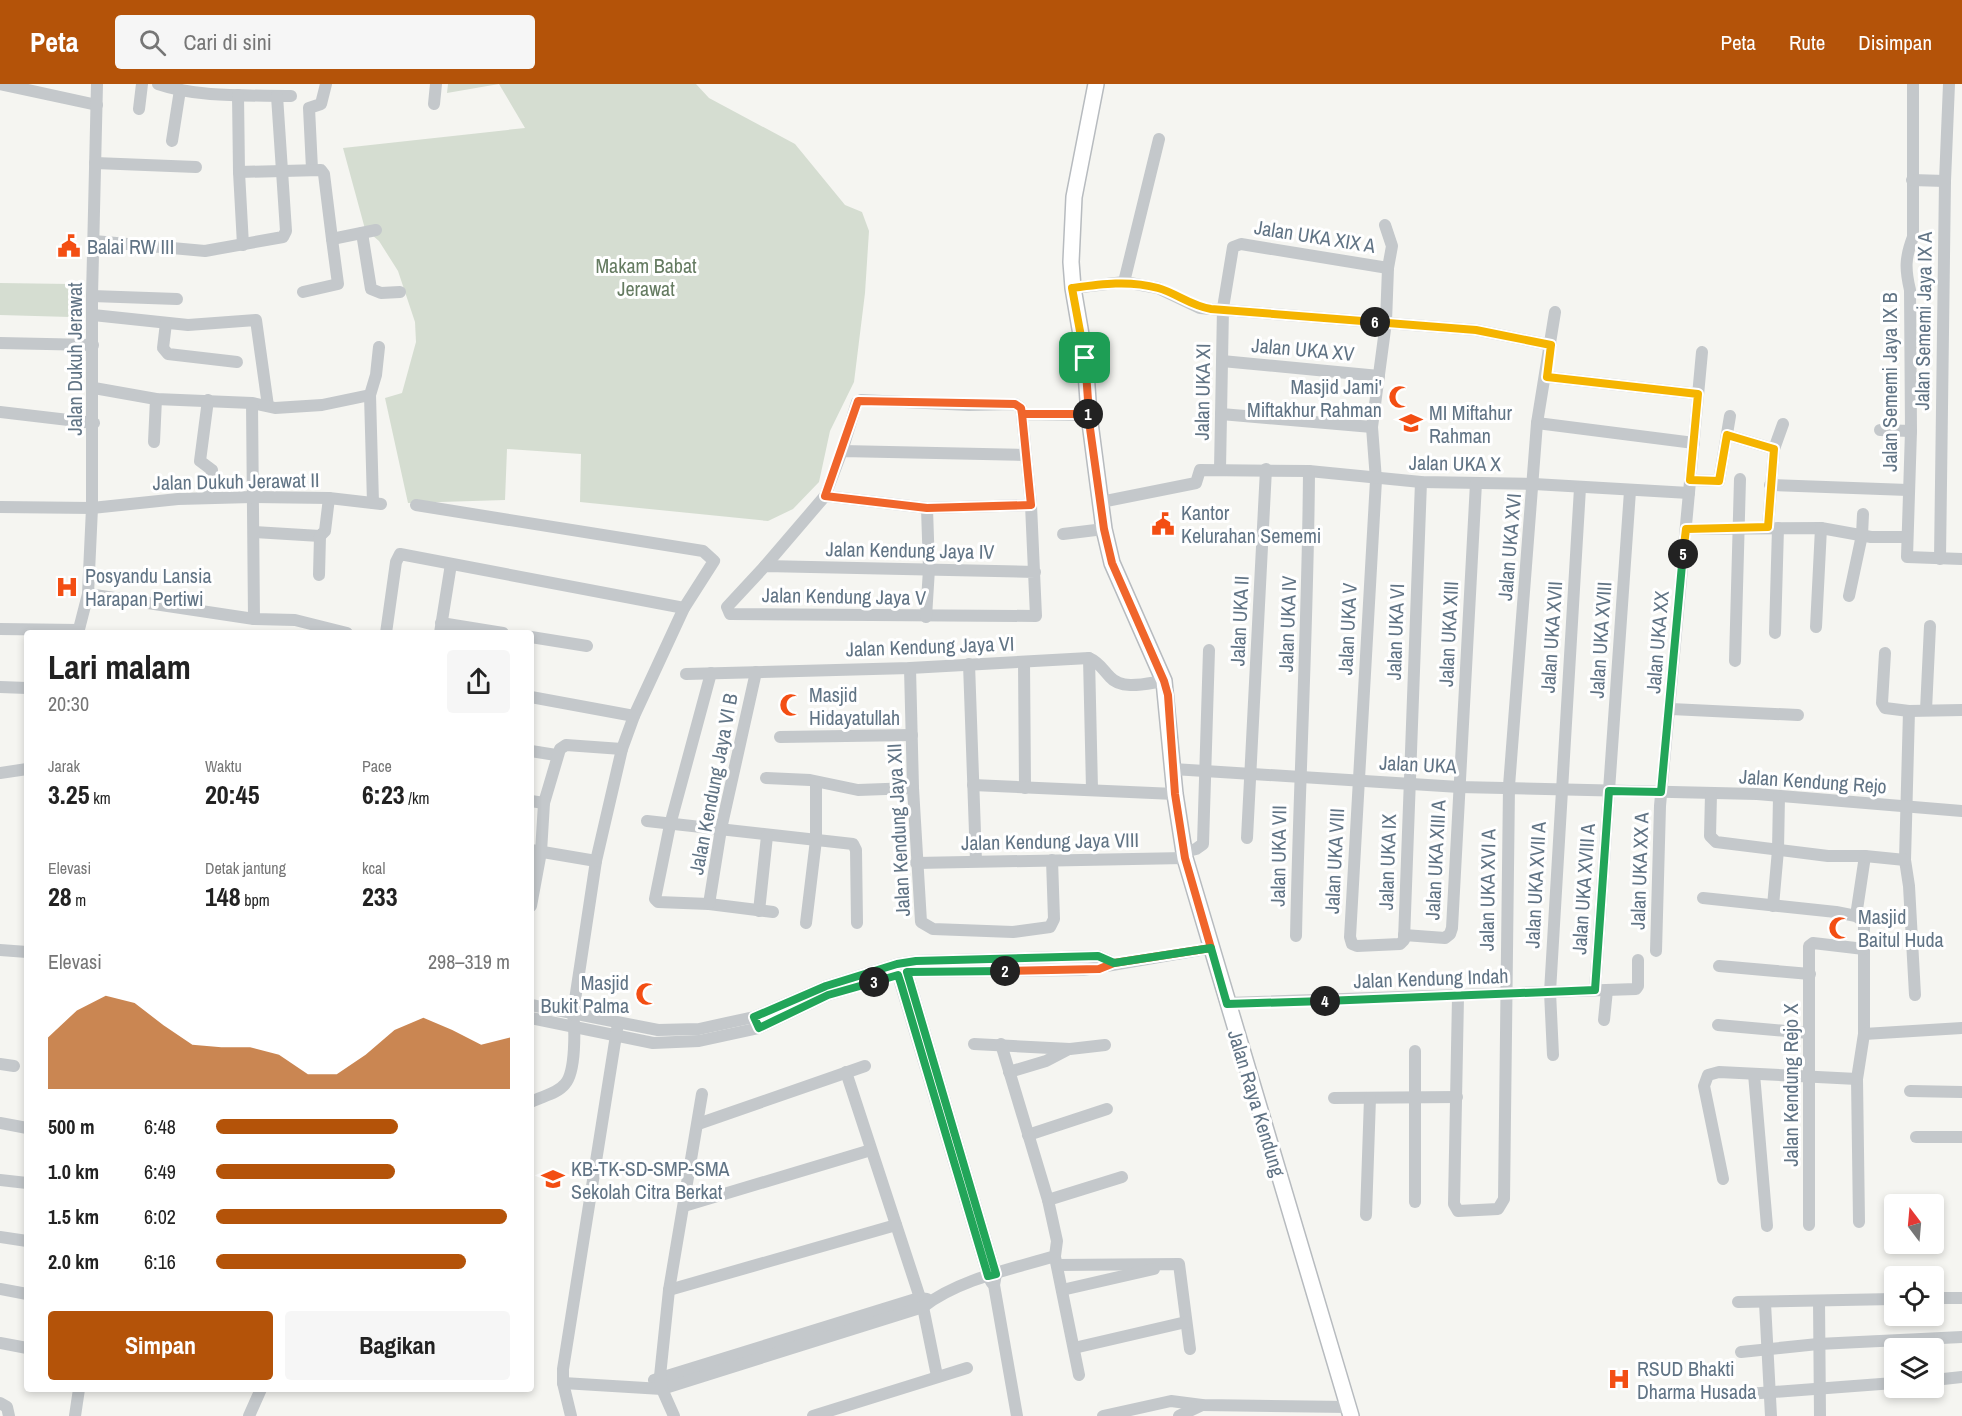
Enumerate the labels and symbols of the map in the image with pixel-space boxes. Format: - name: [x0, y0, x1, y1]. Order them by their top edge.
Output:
- street label: Jalan UKA XIX A: [1253, 213, 1378, 259]
- street label: Jalan Sememi Jaya IX A: [1908, 231, 1938, 411]
- public building icon: Balai RW III: [56, 233, 82, 259]
- place label: Balai RW III: [87, 233, 174, 260]
- park label: Makam Babat Jerawat: [595, 252, 697, 302]
- street label: Jalan Dukuh Jerawat: [61, 282, 88, 436]
- street label: Jalan Sememi Jaya IX B: [1876, 292, 1903, 472]
- pin: 6: [1360, 307, 1390, 337]
- street label: Jalan UKA XV: [1251, 331, 1356, 367]
- pin: [1059, 332, 1110, 383]
- street label: Jalan UKA XI: [1188, 343, 1216, 441]
- place label: Masjid Jami' Miftakhur Rahman: [1247, 373, 1382, 423]
- mosque icon: Masjid Jami' Miftakhur Rahman: [1387, 384, 1413, 410]
- pin: 1: [1073, 399, 1103, 429]
- place label: MI Miftahur Rahman: [1429, 399, 1512, 449]
- school or university icon: MI Miftahur Rahman: [1398, 410, 1424, 436]
- street label: Jalan UKA X: [1409, 449, 1501, 477]
- street label: Jalan Dukuh Jerawat II: [152, 466, 320, 496]
- street label: Jalan UKA XVI: [1491, 492, 1527, 602]
- place label: Kantor Kelurahan Sememi: [1181, 499, 1321, 549]
- public building icon: Kantor Kelurahan Sememi: [1150, 511, 1176, 537]
- street label: Jalan Kendung Jaya IV: [825, 535, 995, 565]
- pin: 5: [1668, 539, 1698, 569]
- place label: Posyandu Lansia Harapan Pertiwi: [85, 562, 212, 612]
- hospital icon: Posyandu Lansia Harapan Pertiwi: [54, 574, 80, 600]
- street label: Jalan UKA II: [1223, 575, 1255, 667]
- street label: Jalan UKA IV: [1272, 575, 1302, 673]
- street label: Jalan UKA XIII: [1432, 580, 1464, 688]
- street label: Jalan UKA XVII: [1534, 580, 1568, 694]
- street label: Jalan Kendung Jaya V: [762, 581, 926, 611]
- street label: Jalan UKA XVIII: [1582, 581, 1618, 699]
- street label: Jalan UKA V: [1331, 582, 1363, 676]
- street label: Jalan UKA VI: [1380, 583, 1410, 681]
- street label: Jalan UKA XX: [1639, 589, 1675, 694]
- street label: Jalan Kendung Jaya VI: [845, 630, 1015, 662]
- place label: Masjid Hidayatullah: [809, 681, 900, 731]
- street label: Jalan Kendung Jaya VI B: [682, 691, 744, 877]
- mosque icon: Masjid Hidayatullah: [778, 692, 804, 718]
- street label: Jalan Kendung Jaya XII: [880, 743, 916, 917]
- street label: Jalan UKA: [1379, 748, 1457, 780]
- street label: Jalan Kendung Rejo: [1738, 762, 1888, 800]
- street label: Jalan UKA XIII A: [1418, 799, 1452, 921]
- street label: Jalan UKA VII: [1264, 805, 1292, 907]
- street label: Jalan UKA VIII: [1318, 807, 1350, 915]
- street label: Jalan UKA XX A: [1623, 812, 1655, 930]
- street label: Jalan UKA IX: [1372, 813, 1402, 911]
- street label: Jalan UKA XVII A: [1518, 821, 1552, 949]
- street label: Jalan UKA XVIII A: [1565, 823, 1601, 955]
- street label: Jalan Kendung Jaya VIII: [961, 826, 1139, 856]
- street label: Jalan UKA XVI A: [1472, 829, 1502, 951]
- place label: Masjid Baitul Huda: [1858, 903, 1944, 953]
- mosque icon: Masjid Baitul Huda: [1827, 915, 1853, 941]
- pin: 2: [990, 956, 1020, 986]
- street label: Jalan Kendung Indah: [1353, 962, 1509, 994]
- pin: 3: [859, 967, 889, 997]
- place label: Masjid Bukit Palma: [541, 969, 629, 1019]
- mosque icon: Masjid Bukit Palma: [634, 981, 660, 1007]
- pin: 4: [1310, 986, 1340, 1016]
- street label: Jalan Kendung Rejo X: [1777, 1003, 1804, 1167]
- street label: Jalan Raya Kendung: [1222, 1026, 1292, 1180]
- place label: KB-TK-SD-SMP-SMA Sekolah Citra Berkat: [571, 1155, 730, 1205]
- school or university icon: KB-TK-SD-SMP-SMA Sekolah Citra Berkat: [540, 1166, 566, 1192]
- north arrow: [1884, 1194, 1944, 1254]
- place label: RSUD Bhakti Dharma Husada: [1637, 1355, 1756, 1405]
- hospital icon: RSUD Bhakti Dharma Husada: [1606, 1366, 1632, 1392]

